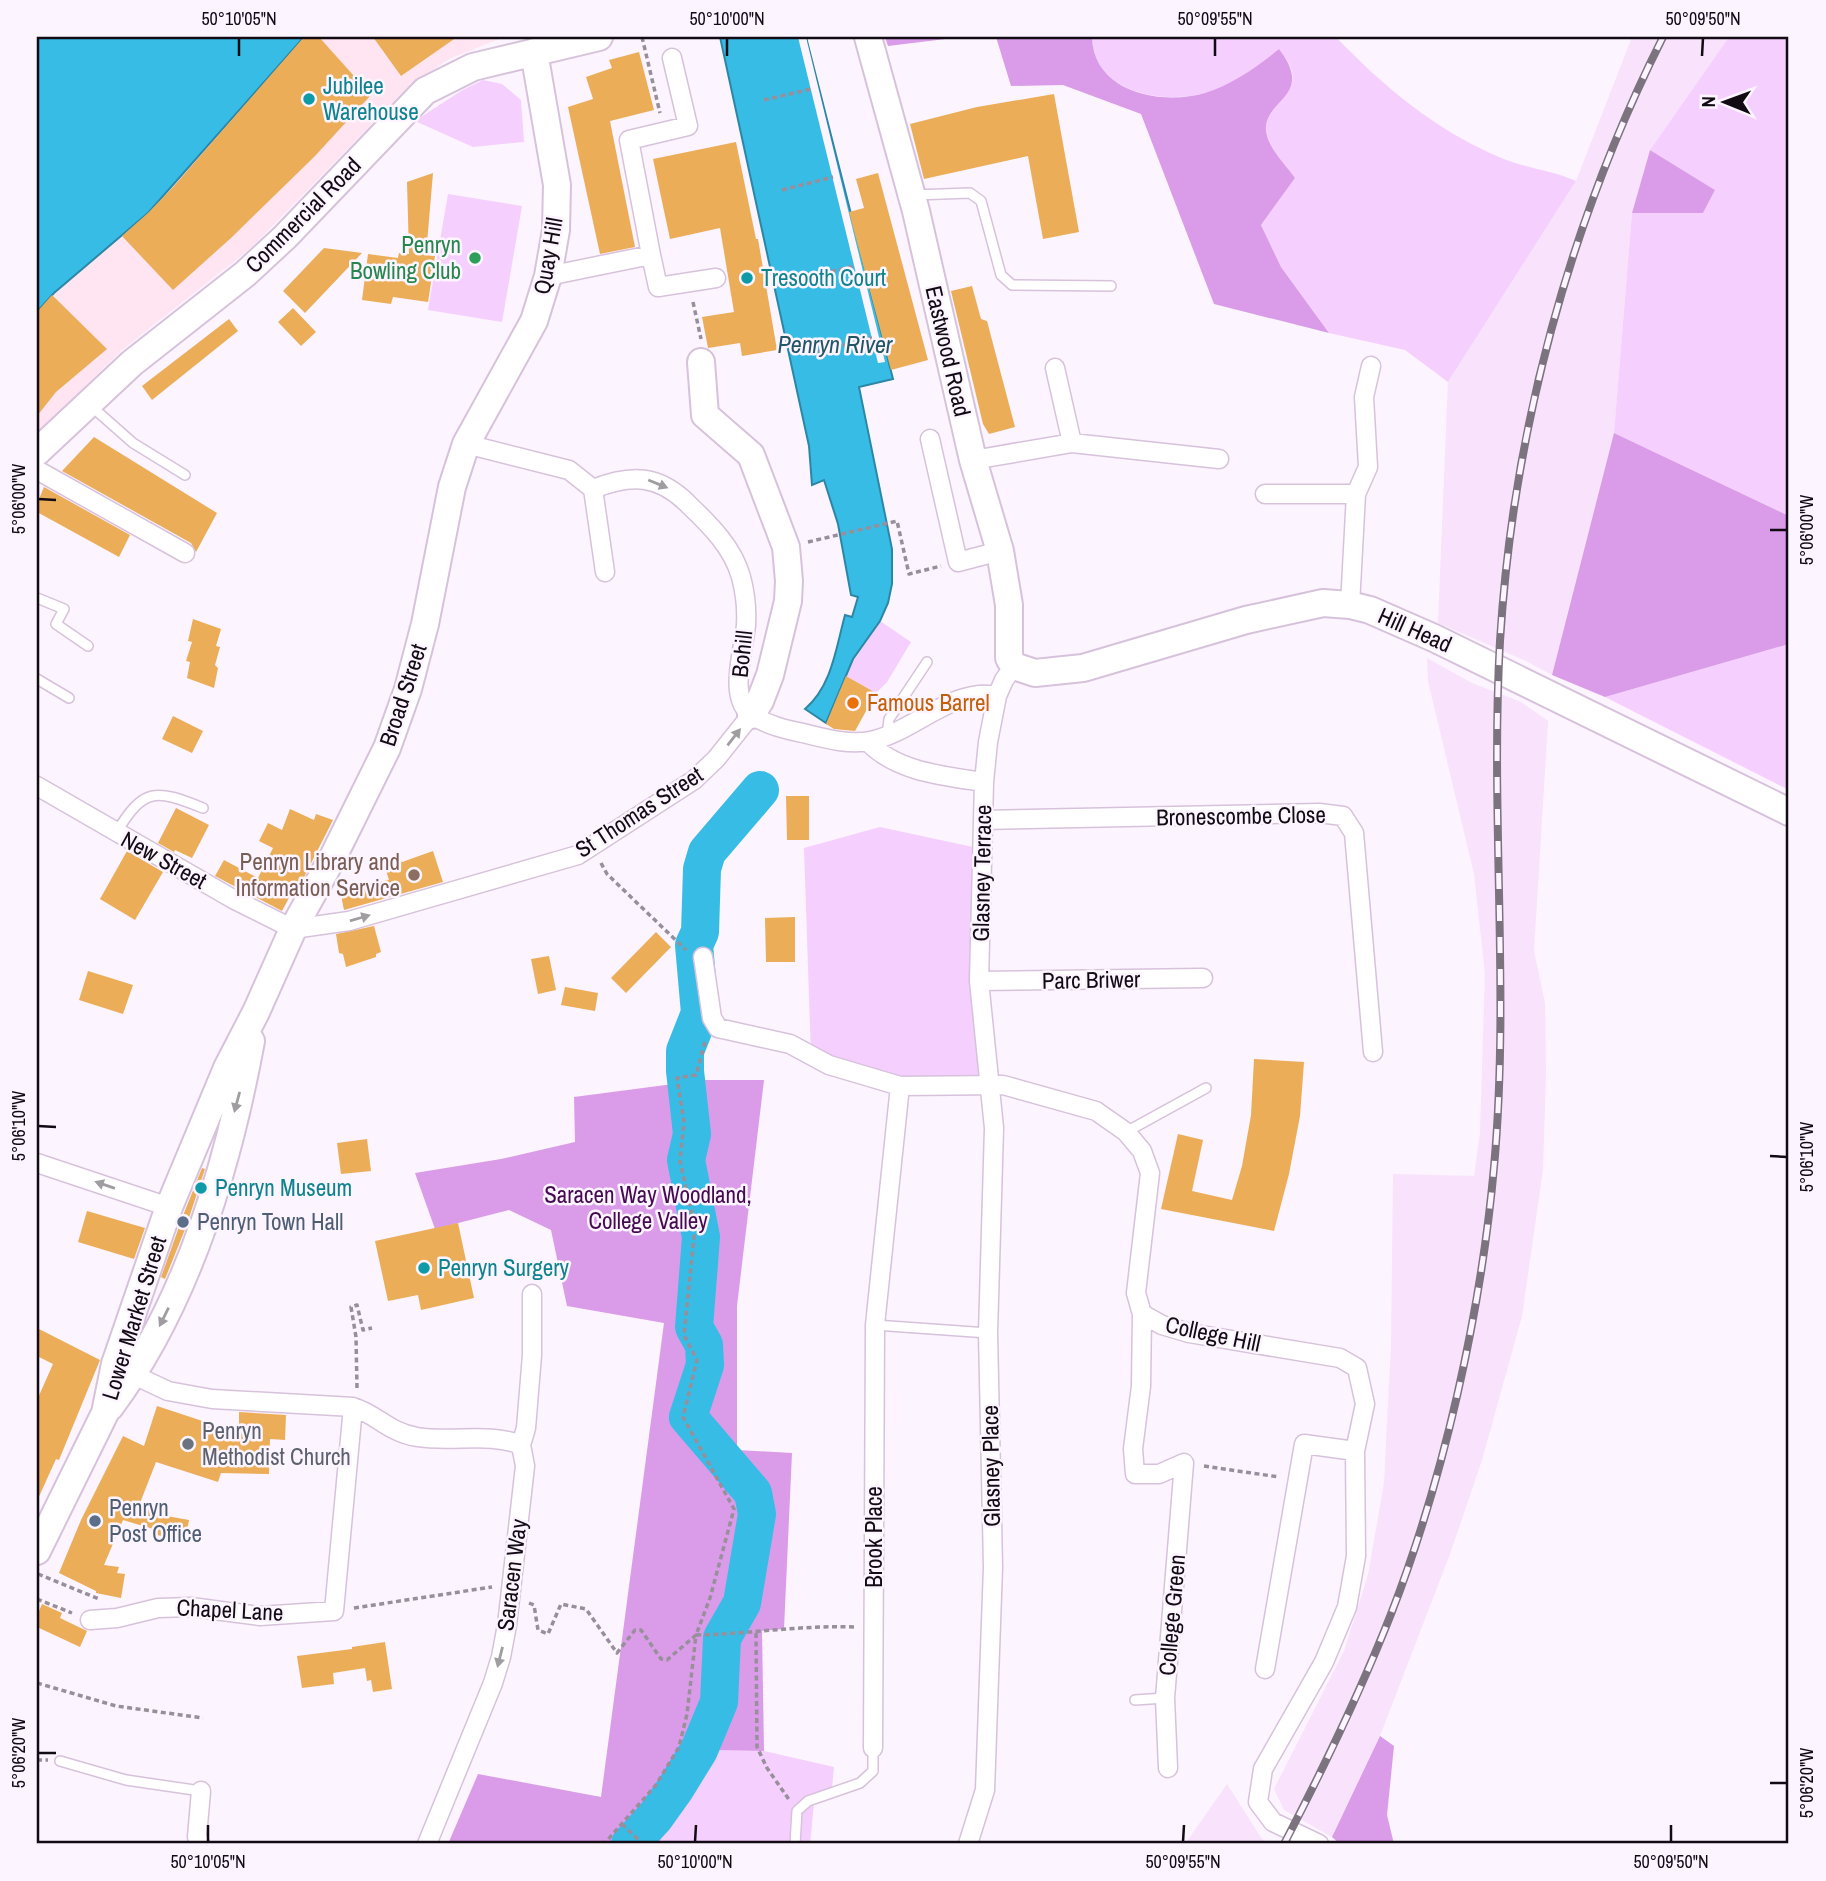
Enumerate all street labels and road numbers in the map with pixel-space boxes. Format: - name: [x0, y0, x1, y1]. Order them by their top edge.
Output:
- street label: Commercial Road: [238, 150, 367, 279]
- street label: Quay Hill: [526, 215, 570, 297]
- street label: Eastwood Road: [918, 283, 979, 419]
- street label: Hill Head: [1373, 600, 1457, 659]
- street label: Bohill: [724, 629, 759, 679]
- street label: Broad Street: [371, 640, 434, 750]
- street label: St Thomas Street: [569, 759, 709, 864]
- street label: Bronescombe Close: [1156, 799, 1326, 832]
- street label: Glasney Terrace: [965, 804, 998, 942]
- street label: New Street: [116, 823, 213, 896]
- street label: Parc Briwer: [1041, 963, 1141, 996]
- street label: Lower Market Street: [94, 1232, 173, 1404]
- street label: College Hill: [1163, 1308, 1263, 1359]
- street label: Glasney Place: [974, 1405, 1007, 1527]
- street label: Brook Place: [858, 1486, 889, 1588]
- street label: Saracen Way: [489, 1517, 534, 1633]
- street label: College Green: [1151, 1553, 1192, 1677]
- street label: Chapel Lane: [176, 1591, 284, 1628]

